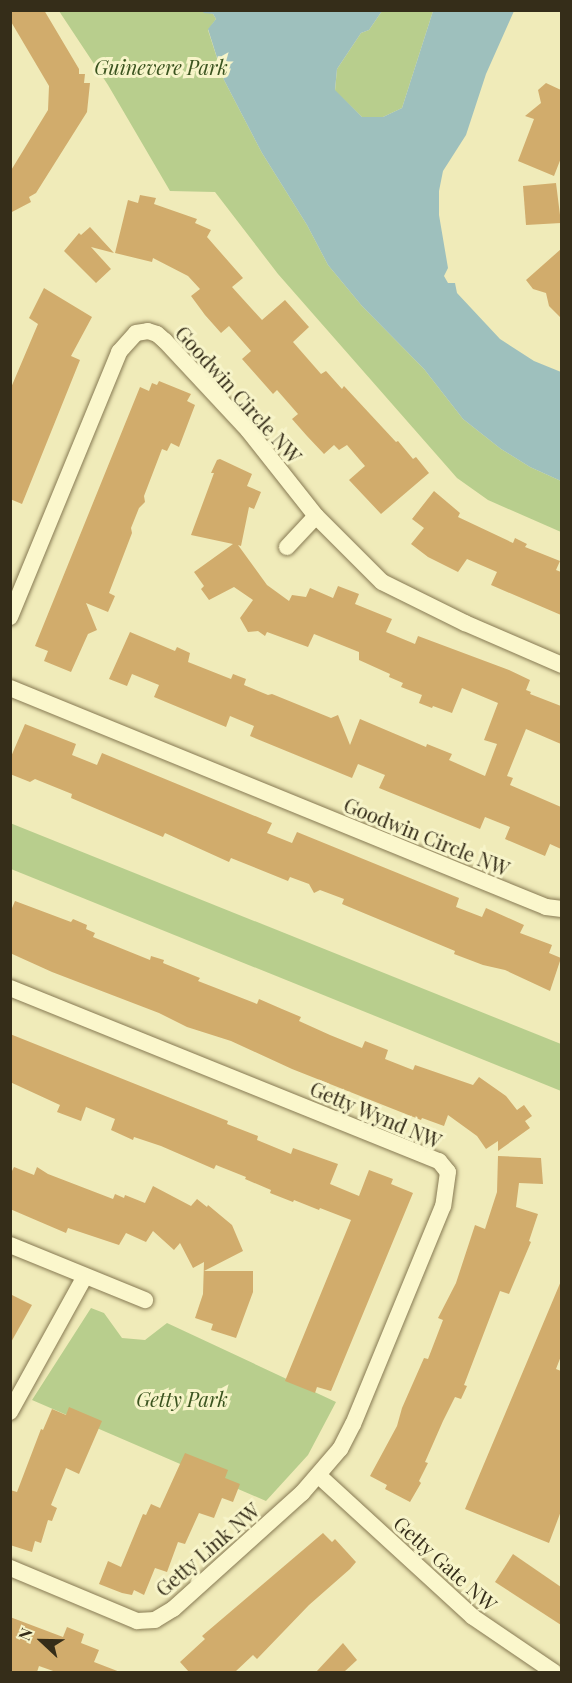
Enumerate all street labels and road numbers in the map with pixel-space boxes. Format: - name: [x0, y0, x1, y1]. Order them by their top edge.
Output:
- street label: Goodwin Circle NW: [171, 320, 307, 468]
- street label: Goodwin Circle NW: [341, 792, 513, 880]
- street label: Getty Wynd NW: [306, 1075, 446, 1153]
- street label: Getty Link NW: [150, 1497, 264, 1601]
- street label: Getty Gate NW: [389, 1510, 503, 1616]

